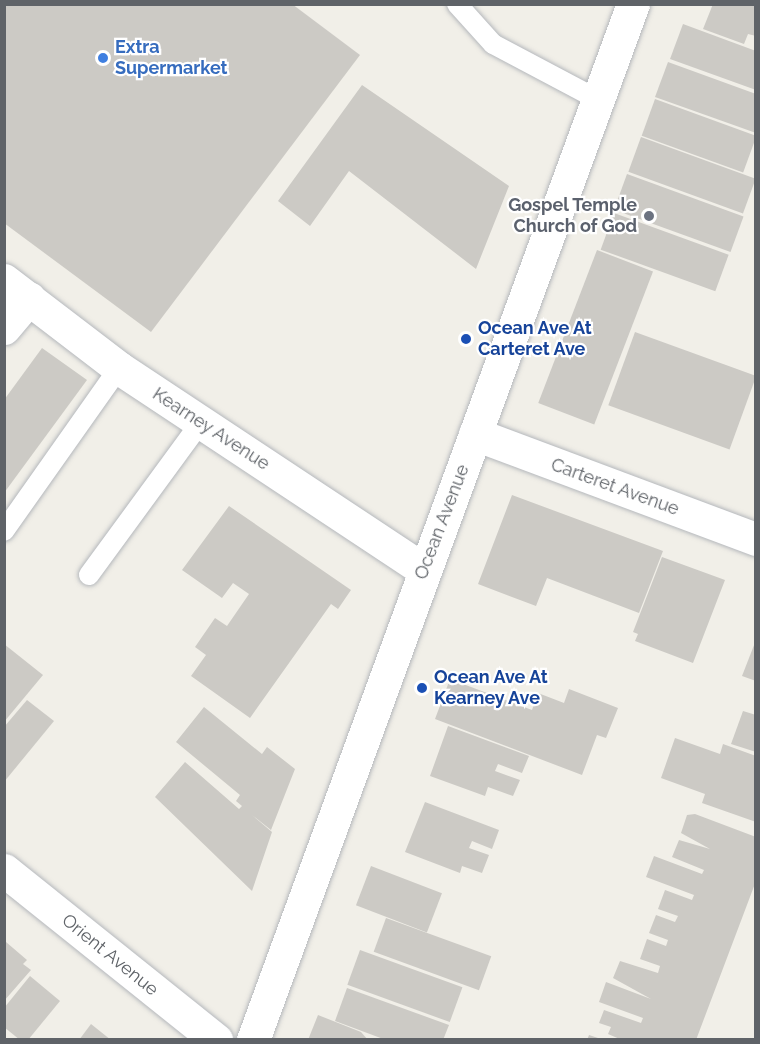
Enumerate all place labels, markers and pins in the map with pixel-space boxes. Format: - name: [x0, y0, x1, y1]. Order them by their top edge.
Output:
- place label: Extra Supermarket: [115, 37, 227, 80]
- marker: Extra Supermarket: [96, 51, 110, 65]
- place label: Gospel Temple Church of God: [507, 195, 637, 238]
- marker: Gospel Temple Church of God: [642, 209, 656, 223]
- place label: Ocean Ave At Carteret Ave: [478, 318, 593, 360]
- marker: Ocean Ave At Carteret Ave: [459, 332, 473, 346]
- place label: Ocean Ave At Kearney Ave: [434, 667, 549, 710]
- marker: Ocean Ave At Kearney Ave: [415, 681, 429, 695]

